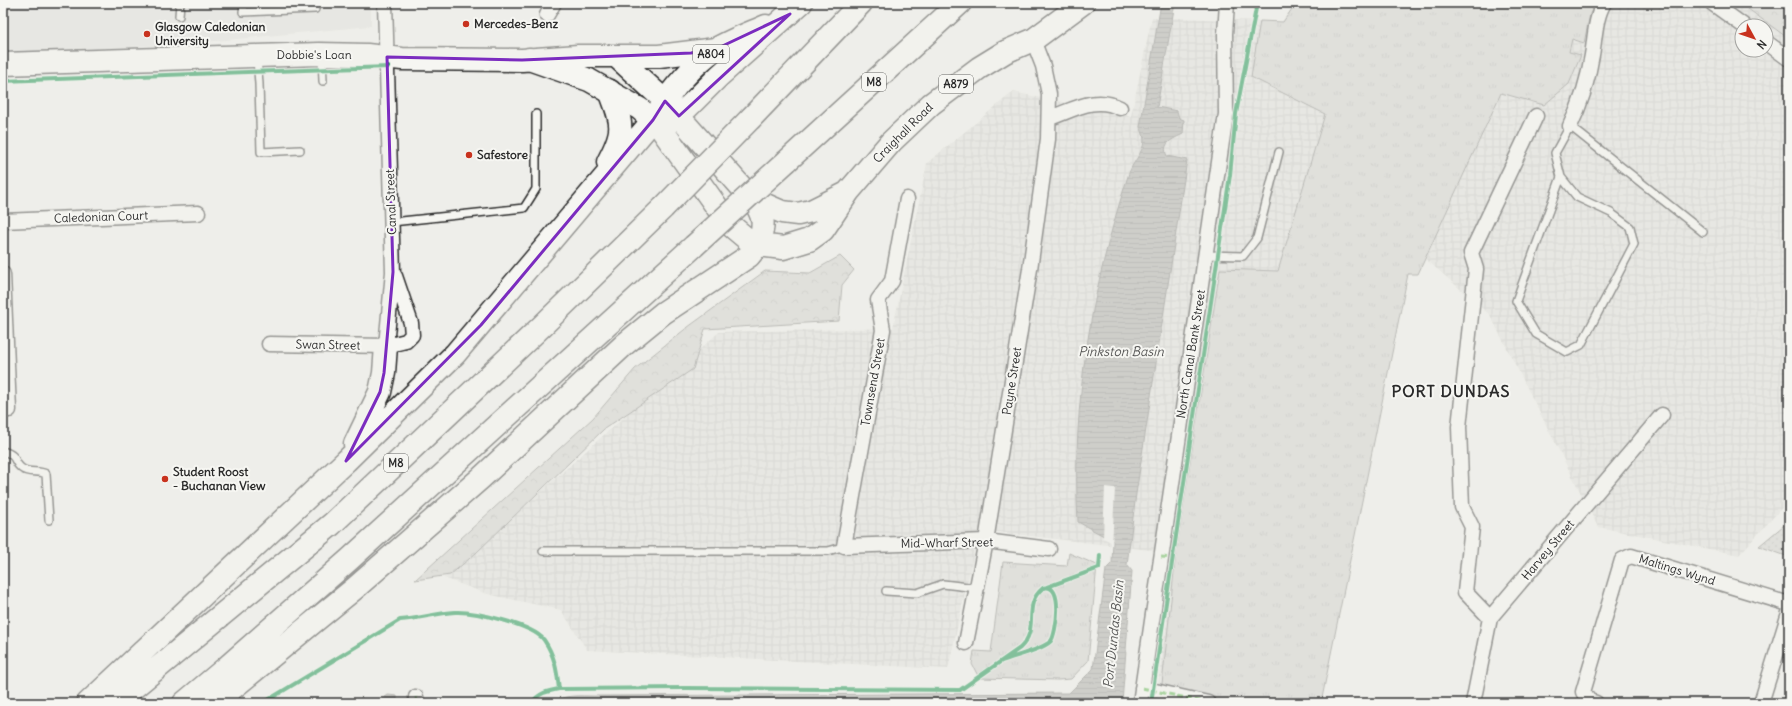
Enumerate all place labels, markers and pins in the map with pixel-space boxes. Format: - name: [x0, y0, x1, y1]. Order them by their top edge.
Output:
- place label: Mercedes-Benz: [474, 16, 558, 31]
- place label: Glasgow Caledonian University: [155, 19, 265, 49]
- marker: Mercedes-Benz: [461, 19, 471, 29]
- marker: Glasgow Caledonian University: [142, 29, 152, 39]
- place label: Safestore: [477, 147, 528, 162]
- marker: Safestore: [464, 150, 474, 160]
- place label: Student Roost - Buchanan View: [173, 464, 266, 493]
- marker: Student Roost - Buchanan View: [160, 474, 170, 484]

